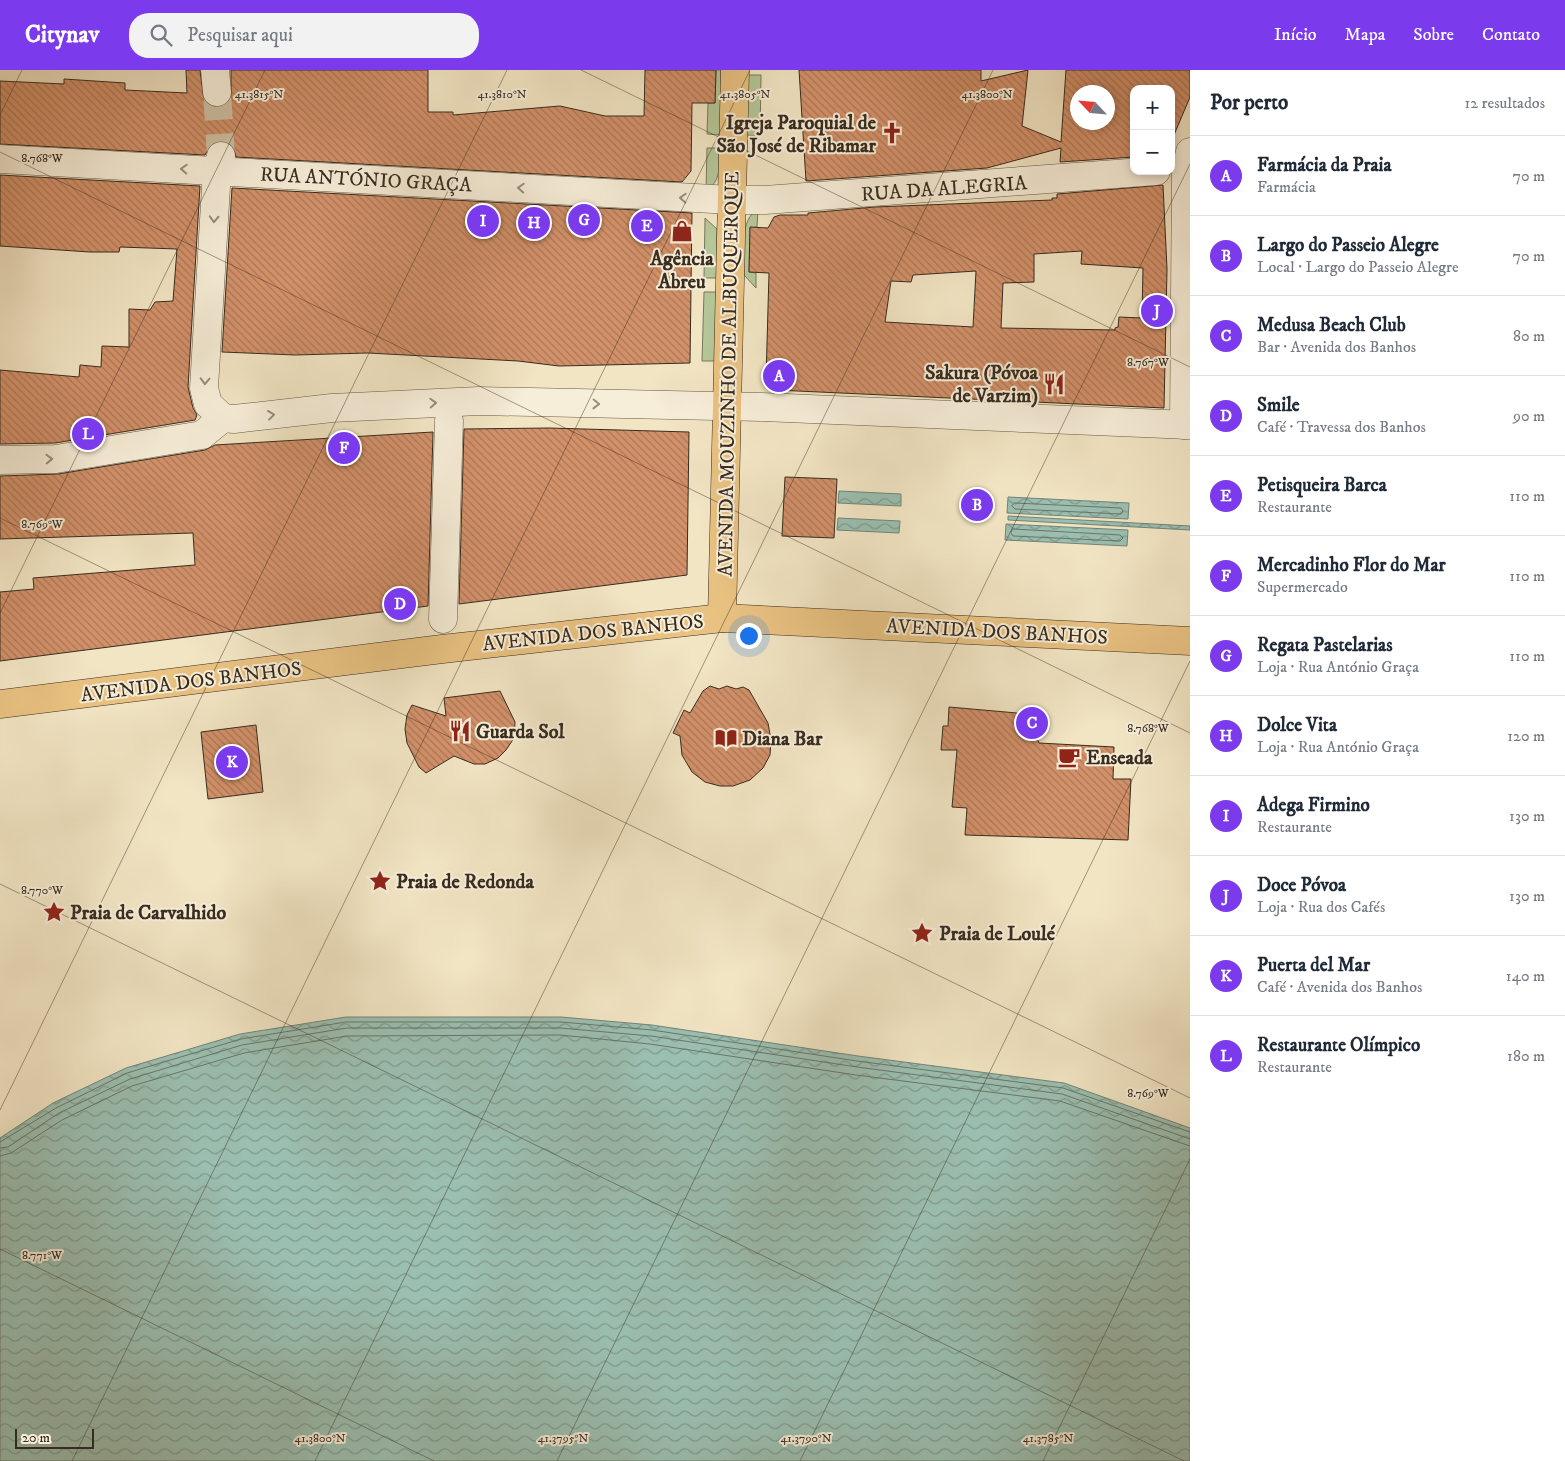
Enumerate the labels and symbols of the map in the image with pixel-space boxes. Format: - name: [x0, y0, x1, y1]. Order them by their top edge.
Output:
- north arrow: [1070, 85, 1115, 130]
- text: 41.3815°N: [235, 87, 283, 102]
- text: 41.3810°N: [477, 87, 527, 102]
- text: 41.3805°N: [720, 87, 771, 102]
- text: 41.3800°N: [961, 87, 1013, 102]
- place label: Igreja Paroquial de São José de Ribamar: [717, 111, 877, 159]
- church icon: Igreja Paroquial de São José de Ribamar: [879, 120, 905, 146]
- text: 8.768°W: [21, 151, 64, 166]
- street label: RUA ANTÓNIO GRAÇA: [259, 161, 473, 199]
- one-way arrow: [179, 163, 187, 174]
- street label: AVENIDA MOUZINHO DE ALBUQUERQUE: [713, 171, 746, 577]
- street label: RUA DA ALEGRIA: [860, 171, 1028, 208]
- one-way arrow: [516, 183, 524, 194]
- one-way arrow: [678, 193, 686, 204]
- pin: G: [568, 201, 600, 239]
- pin: I: [467, 202, 499, 240]
- pin: H: [518, 204, 550, 242]
- pin: E: [631, 207, 663, 245]
- one-way arrow: [208, 215, 219, 223]
- shop icon: Agência Abreu: [669, 218, 695, 244]
- place label: Agência Abreu: [649, 247, 714, 295]
- pin: J: [1141, 292, 1173, 330]
- text: 8.767°W: [1127, 355, 1170, 370]
- pin: A: [763, 357, 795, 395]
- place label: Sakura (Póvoa de Varzim): [925, 361, 1039, 409]
- restaurant icon: Sakura (Póvoa de Varzim): [1041, 371, 1067, 397]
- one-way arrow: [200, 377, 210, 385]
- one-way arrow: [430, 398, 437, 408]
- one-way arrow: [592, 398, 600, 409]
- one-way arrow: [267, 410, 275, 421]
- pin: L: [72, 415, 104, 453]
- pin: F: [328, 429, 360, 467]
- one-way arrow: [45, 454, 53, 464]
- pin: B: [961, 486, 993, 524]
- text: 8.769°W: [21, 517, 64, 532]
- pin: D: [384, 585, 416, 623]
- street label: AVENIDA DOS BANHOS: [481, 609, 705, 658]
- street label: AVENIDA DOS BANHOS: [885, 614, 1109, 651]
- your location: [736, 623, 762, 649]
- street label: AVENIDA DOS BANHOS: [79, 657, 303, 708]
- pin: C: [1016, 704, 1048, 742]
- restaurant icon: Guarda Sol: [447, 718, 473, 744]
- place label: Guarda Sol: [476, 720, 565, 745]
- text: 8.768°W: [1127, 721, 1170, 736]
- library icon: Diana Bar: [713, 725, 739, 751]
- place label: Diana Bar: [742, 727, 823, 752]
- pin: K: [216, 743, 248, 781]
- cafe icon: Enseada: [1056, 744, 1082, 770]
- place label: Enseada: [1086, 746, 1153, 771]
- place icon: Praia de Redonda: [367, 868, 393, 894]
- place label: Praia de Redonda: [396, 870, 535, 895]
- text: 8.770°W: [21, 883, 64, 898]
- place icon: Praia de Carvalhido: [41, 899, 67, 925]
- place label: Praia de Carvalhido: [70, 901, 226, 926]
- place icon: Praia de Loulé: [909, 920, 935, 946]
- place label: Praia de Loulé: [939, 922, 1056, 947]
- text: 8.769°W: [1127, 1086, 1170, 1101]
- text: 8.771°W: [22, 1248, 63, 1263]
- scale bar: [15, 1426, 94, 1449]
- text: 41.3800°N: [294, 1431, 346, 1446]
- text: 41.3795°N: [538, 1431, 588, 1446]
- text: 41.3790°N: [780, 1431, 832, 1446]
- text: 41.3785°N: [1023, 1431, 1073, 1446]

